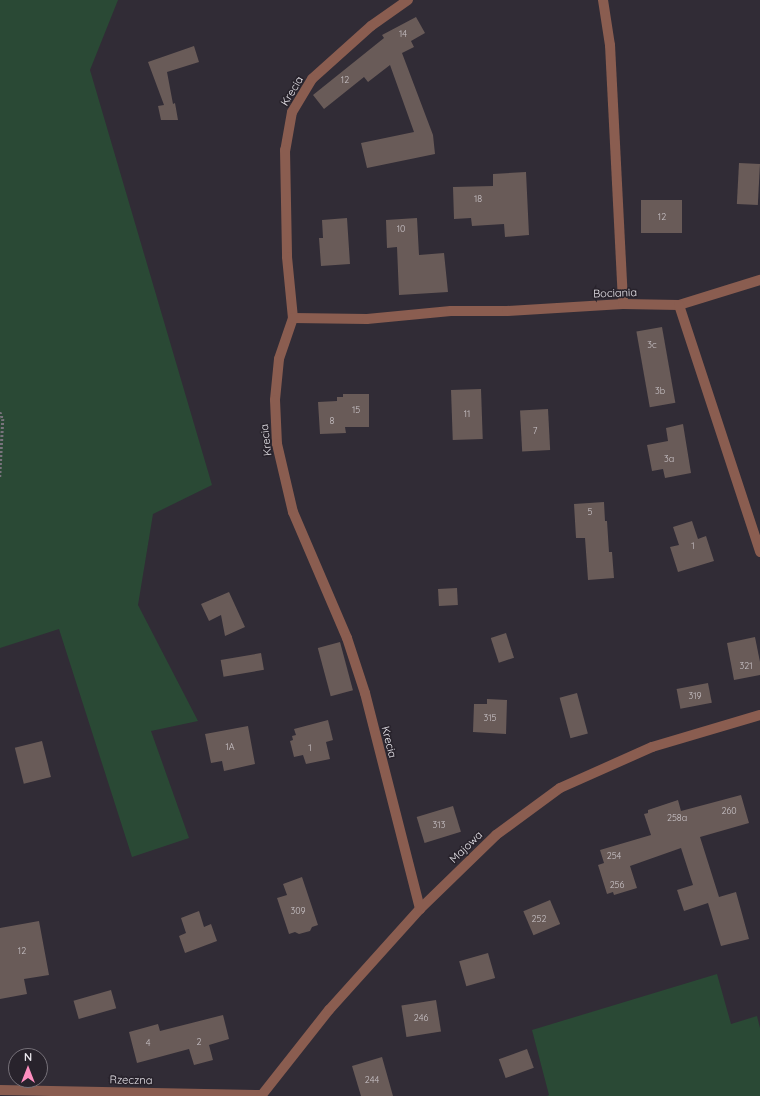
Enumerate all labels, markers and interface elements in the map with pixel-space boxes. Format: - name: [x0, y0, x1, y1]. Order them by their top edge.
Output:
- house number: 14: [399, 29, 407, 39]
- street label: Krecia: [278, 74, 306, 108]
- house number: 12: [341, 75, 349, 85]
- house number: 18: [474, 194, 482, 204]
- house number: 12: [658, 212, 666, 222]
- house number: 10: [397, 224, 405, 234]
- street label: Bociania: [593, 286, 637, 300]
- house number: 3c: [647, 340, 657, 350]
- house number: 3b: [655, 386, 665, 396]
- house number: 15: [352, 405, 360, 415]
- house number: 11: [464, 409, 470, 419]
- house number: 8: [330, 416, 334, 426]
- street label: Krecia: [257, 423, 275, 457]
- house number: 7: [533, 426, 537, 436]
- house number: 3a: [664, 454, 674, 464]
- house number: 5: [588, 507, 592, 517]
- house number: 1: [691, 541, 695, 551]
- house number: 321: [739, 661, 753, 671]
- house number: 319: [688, 691, 702, 701]
- house number: 315: [484, 713, 496, 723]
- street label: Krecia: [379, 725, 399, 759]
- house number: 1A: [225, 742, 235, 752]
- house number: 1: [308, 743, 312, 753]
- house number: 260: [721, 806, 737, 816]
- house number: 258a: [667, 813, 687, 823]
- house number: 313: [433, 820, 445, 830]
- street label: Majowa: [447, 828, 485, 866]
- house number: 254: [607, 851, 621, 861]
- house number: 256: [610, 880, 624, 890]
- house number: 309: [290, 906, 306, 916]
- house number: 252: [532, 914, 546, 924]
- house number: 12: [18, 946, 26, 956]
- house number: 246: [414, 1013, 428, 1023]
- house number: 2: [197, 1037, 201, 1047]
- house number: 4: [146, 1038, 150, 1048]
- north arrow: [8, 1048, 48, 1088]
- text: N: [24, 1050, 32, 1064]
- street label: Rzeczna: [110, 1073, 152, 1087]
- house number: 244: [365, 1075, 379, 1085]

